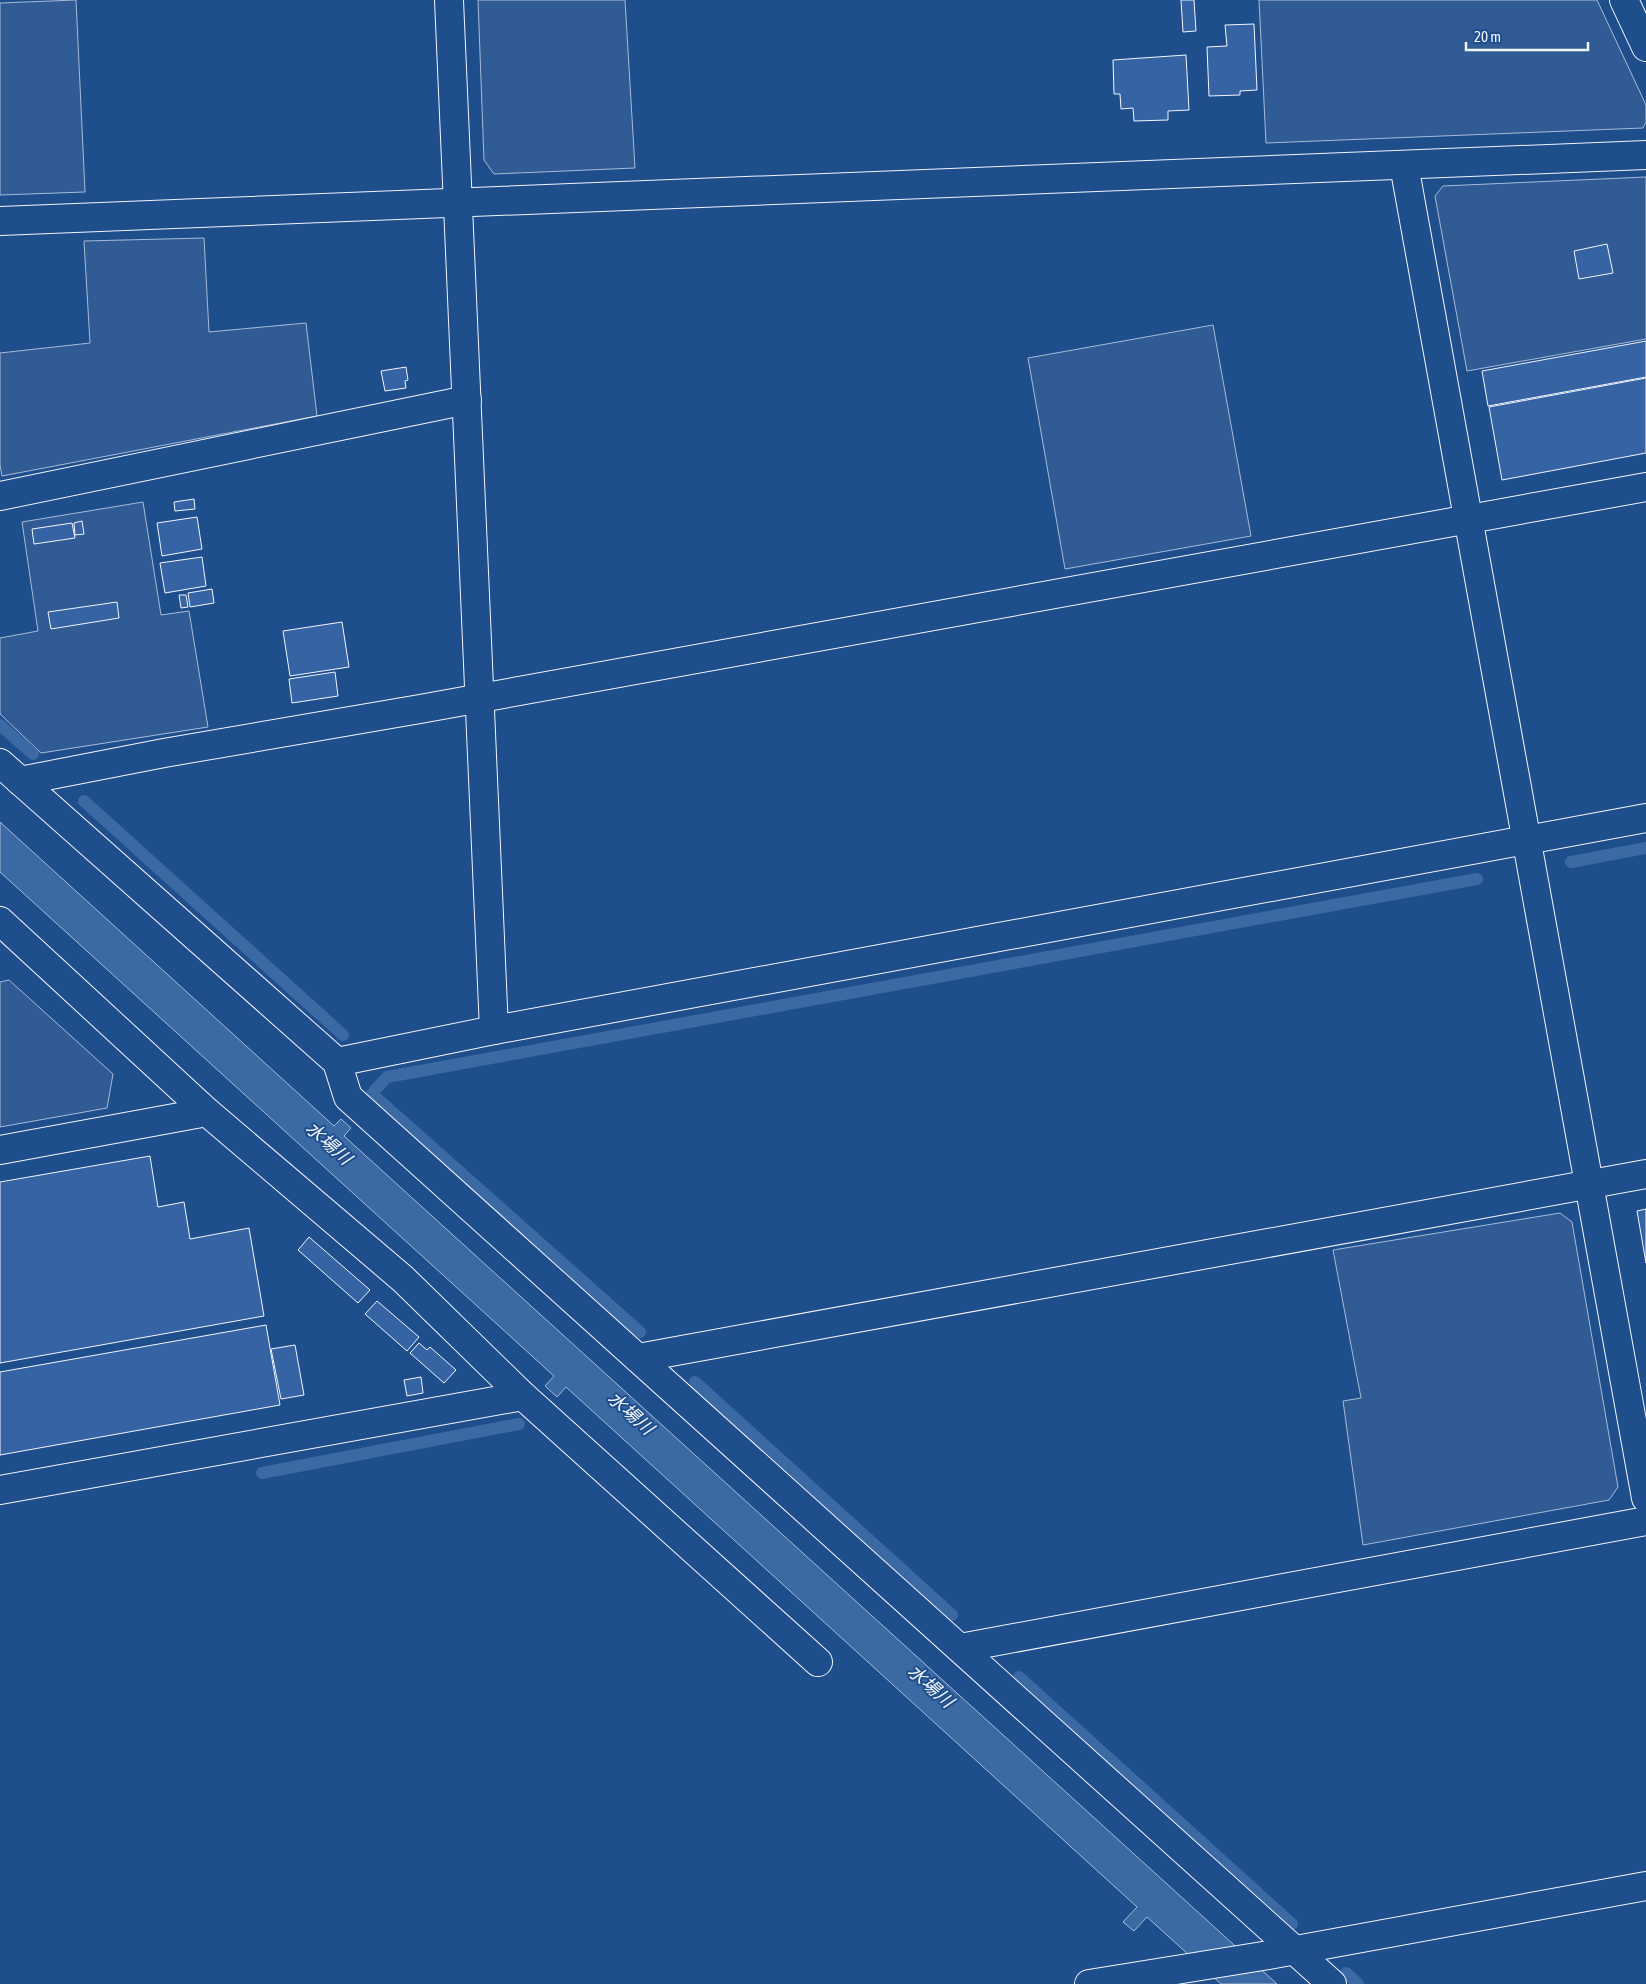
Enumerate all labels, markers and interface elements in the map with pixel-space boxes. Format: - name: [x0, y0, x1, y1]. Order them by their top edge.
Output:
- scale bar: [1466, 20, 1588, 52]
- text: 20 m: [1474, 28, 1501, 45]
- water label: 水場川: [302, 1117, 358, 1170]
- water label: 水場川: [604, 1387, 660, 1440]
- water label: 水場川: [904, 1660, 960, 1713]

